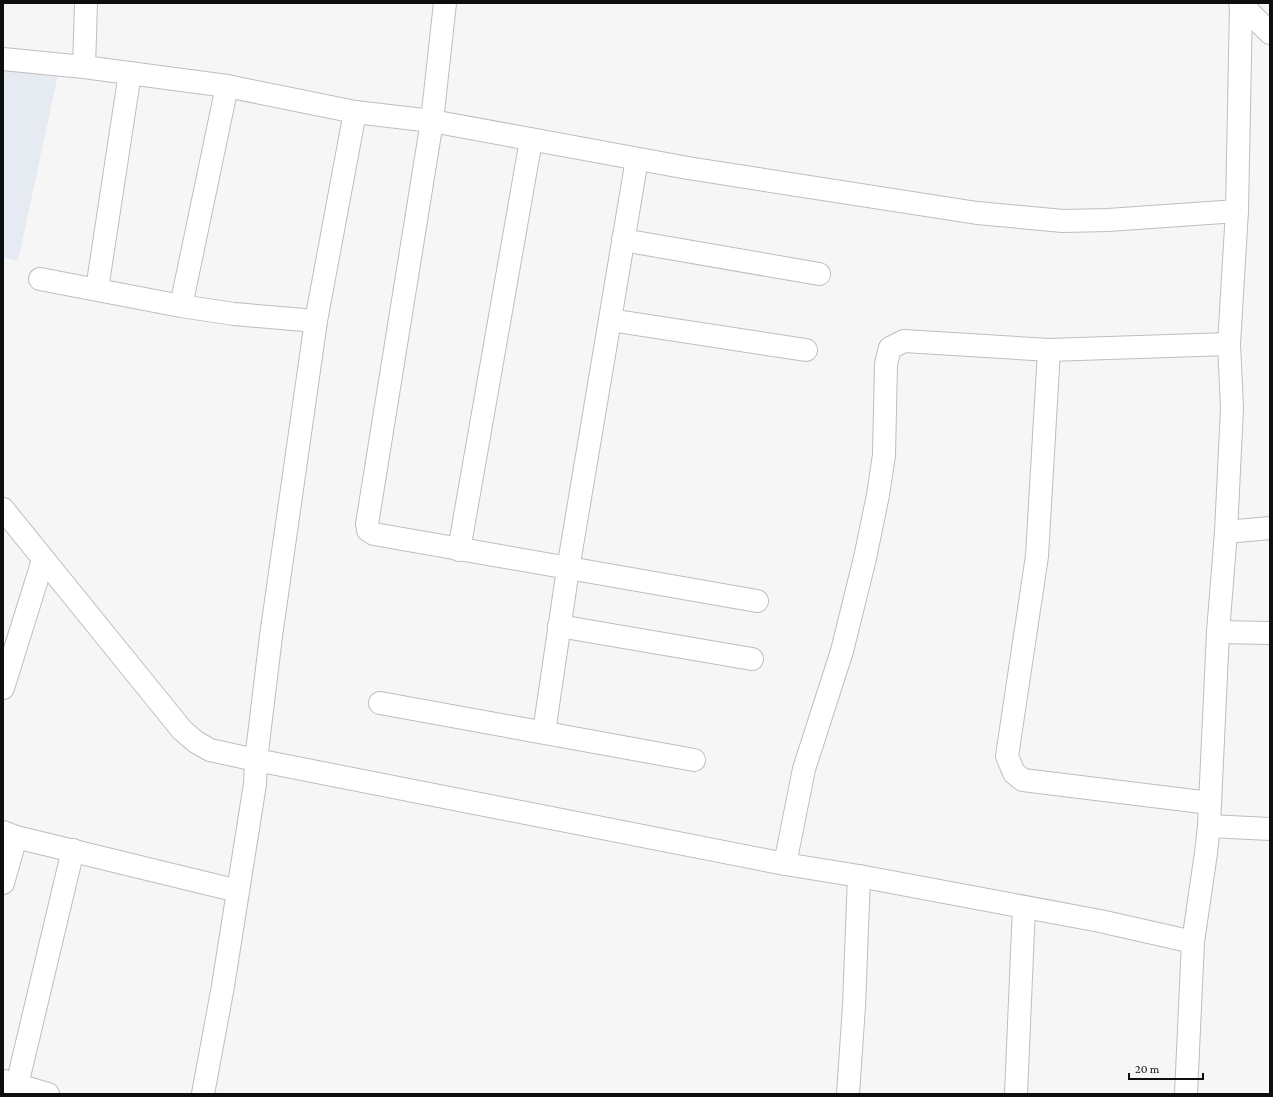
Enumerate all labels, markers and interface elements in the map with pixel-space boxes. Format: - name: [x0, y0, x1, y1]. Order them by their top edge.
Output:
- scale bar: [1129, 1055, 1203, 1081]
- text: 20 m: [1135, 1062, 1160, 1076]

